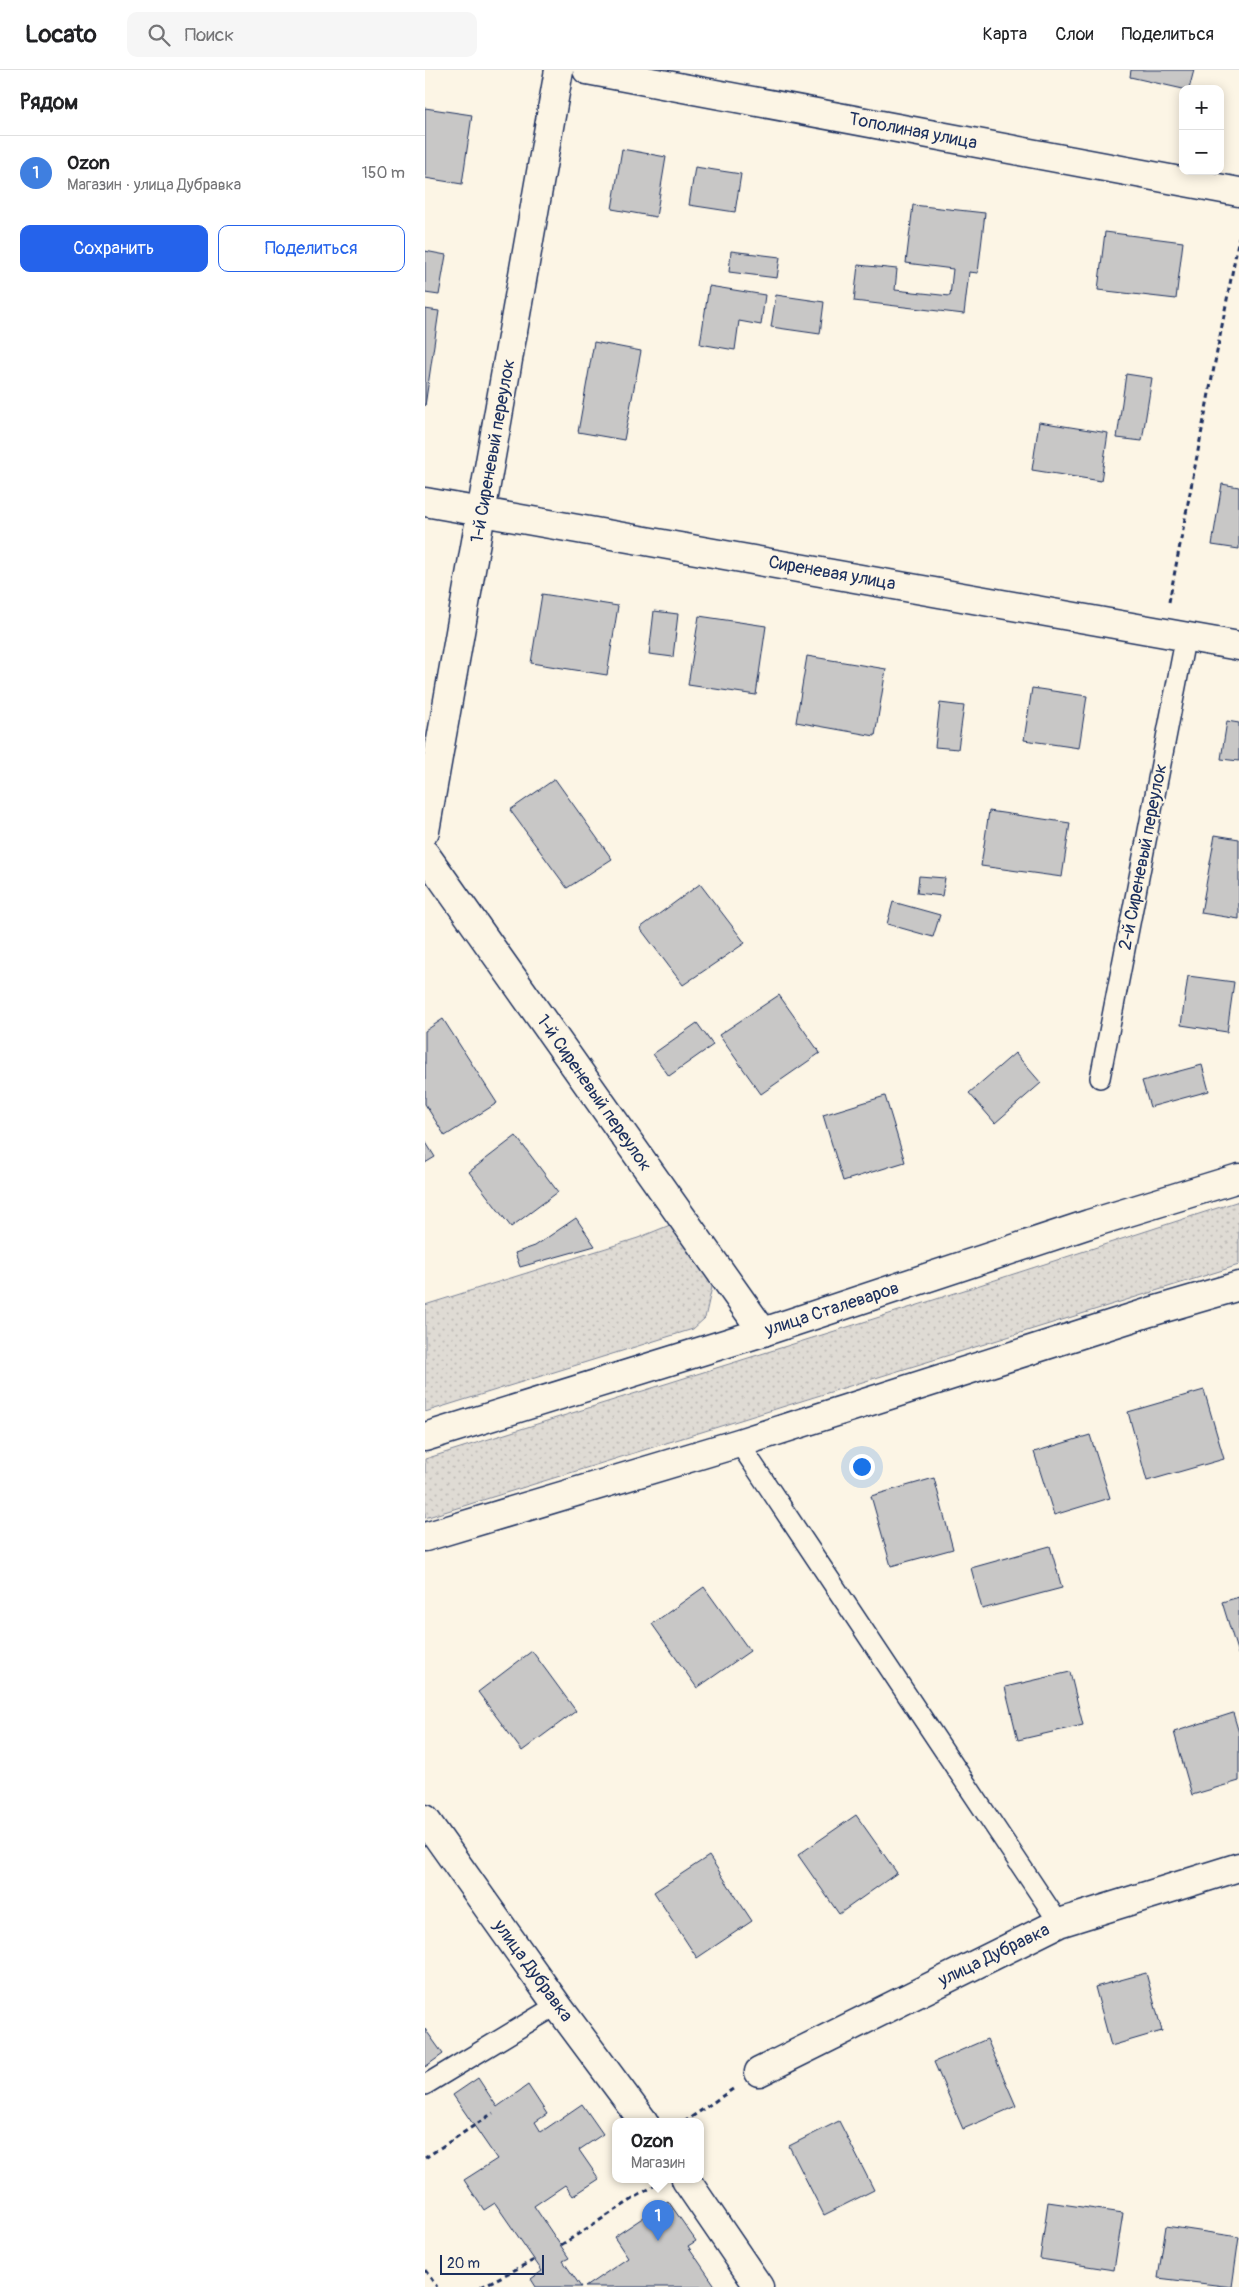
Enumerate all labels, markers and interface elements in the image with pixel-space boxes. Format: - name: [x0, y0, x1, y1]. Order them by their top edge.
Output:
- search box: [127, 12, 477, 57]
- text: Locato: [25, 20, 97, 49]
- icon: search: [145, 21, 173, 49]
- text: Поиск: [185, 23, 234, 47]
- text: Карта: [983, 23, 1027, 46]
- text: Слои: [1055, 23, 1093, 46]
- text: Поделиться: [1121, 23, 1214, 46]
- map controls: [1179, 85, 1224, 175]
- button: +: [1179, 85, 1224, 130]
- text: Рядом: [20, 89, 78, 116]
- street label: Тополиная улица: [847, 107, 979, 155]
- button: −: [1179, 130, 1224, 175]
- text: Ozon: [67, 151, 110, 175]
- text: 1: [33, 163, 39, 183]
- text: 150 m: [361, 163, 405, 183]
- text: Магазин · улица Дубравка: [67, 175, 241, 195]
- button: Сохранить: [20, 225, 208, 272]
- button: Поделиться: [218, 225, 405, 272]
- street label: 1-й Сиреневый переулок: [466, 357, 520, 545]
- street label: Сиреневая улица: [767, 550, 897, 596]
- street label: 2-й Сиреневый переулок: [1114, 762, 1172, 952]
- street label: 1-й Сиреневый переулок: [531, 1010, 657, 1176]
- street label: улица Сталеваров: [761, 1276, 902, 1342]
- your location: [849, 1454, 875, 1480]
- street label: улица Дубравка: [488, 1915, 578, 2027]
- street label: улица Дубравка: [934, 1918, 1053, 1992]
- popup: [612, 2118, 704, 2183]
- text: Ozon: [631, 2129, 673, 2153]
- text: Магазин: [631, 2153, 685, 2173]
- pin: 1: [642, 2200, 674, 2241]
- scale bar: [440, 2252, 544, 2275]
- text: 20 m: [447, 2255, 480, 2272]

